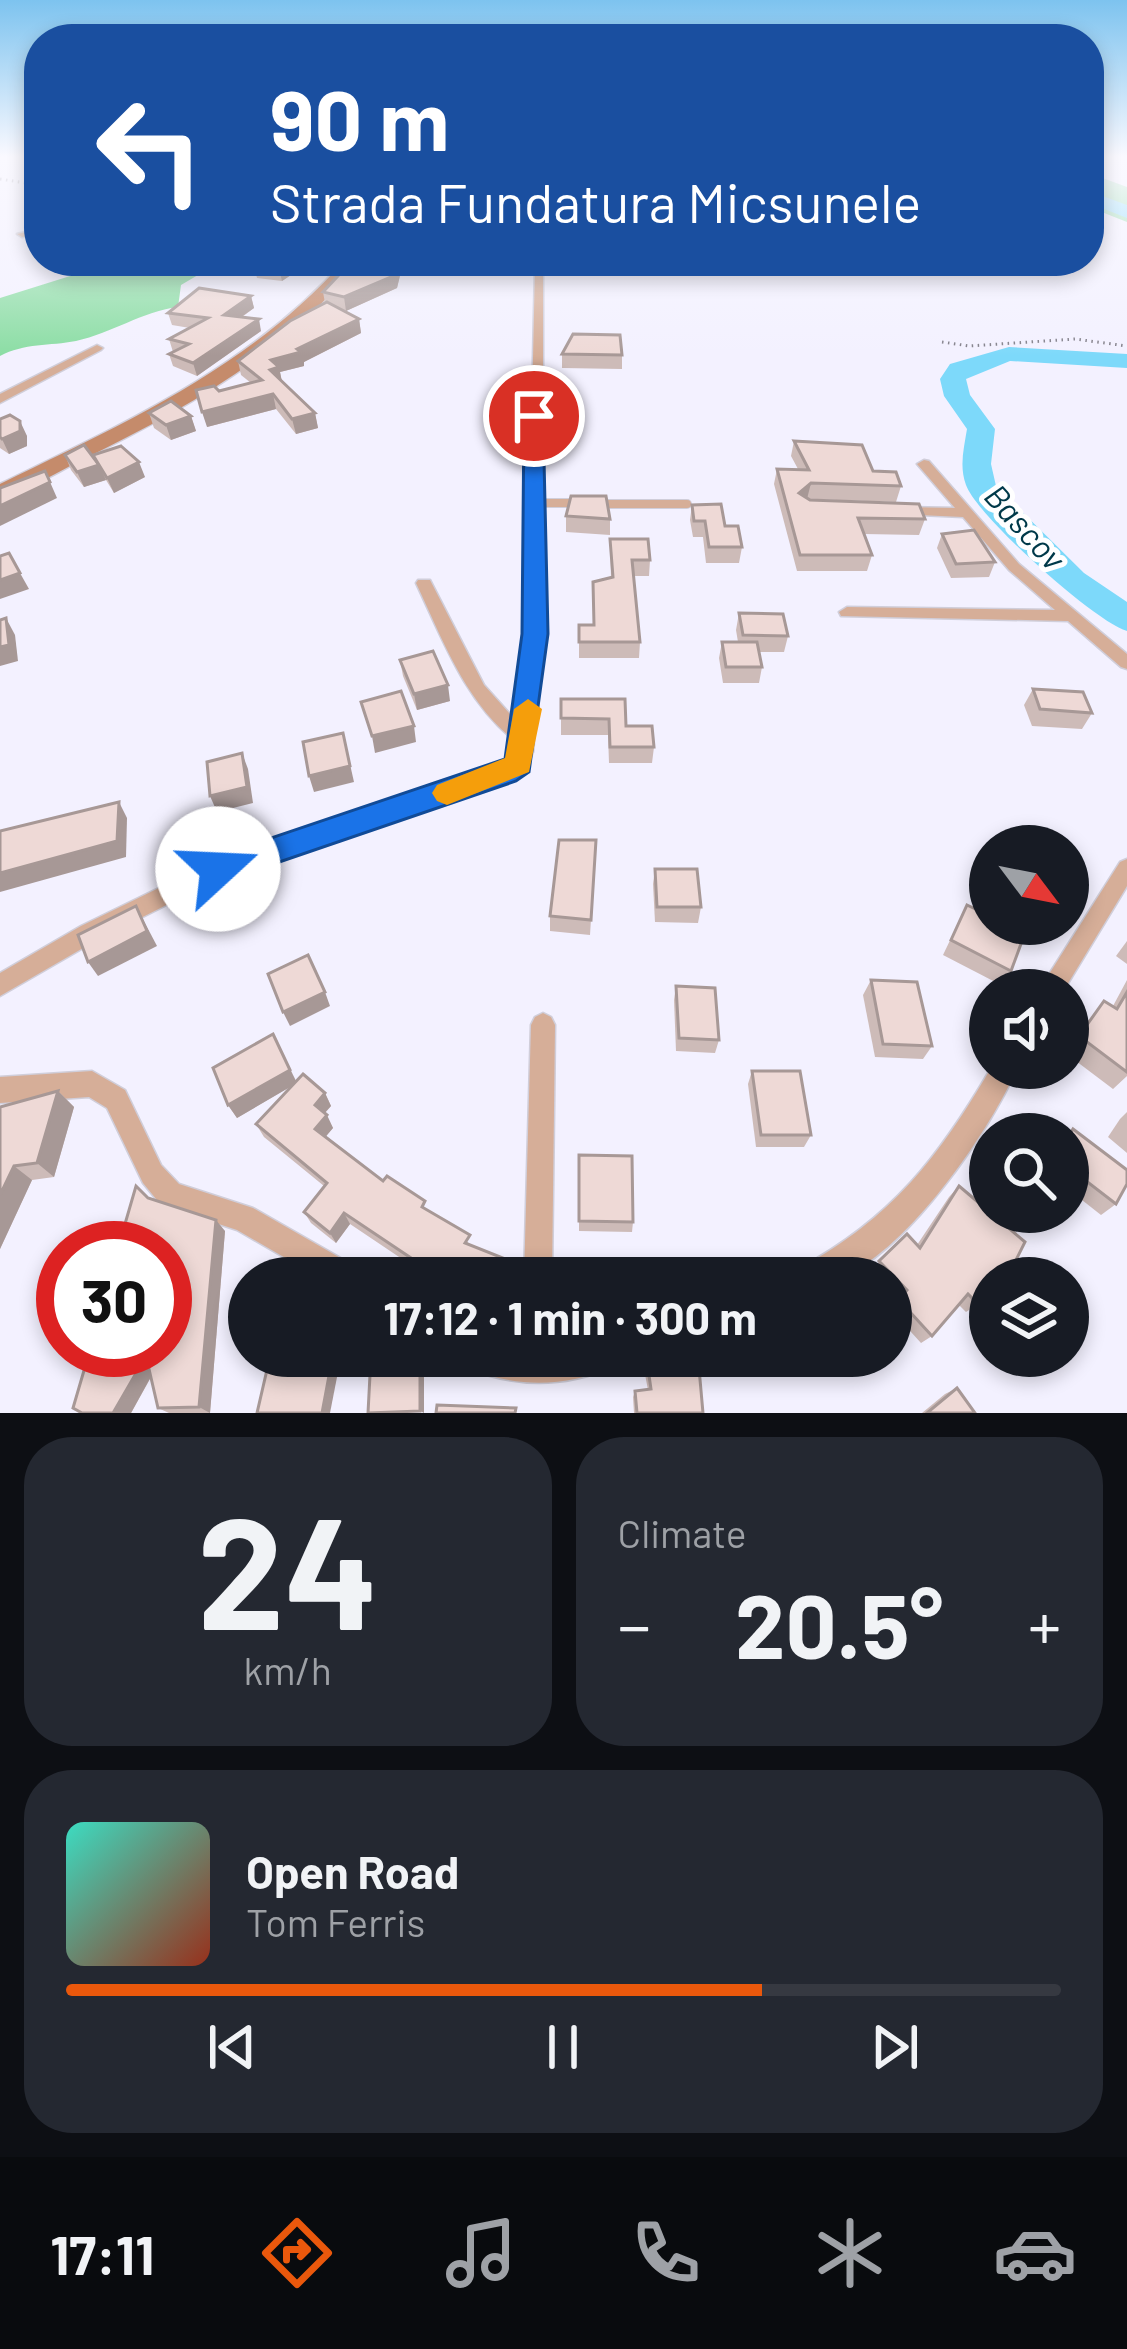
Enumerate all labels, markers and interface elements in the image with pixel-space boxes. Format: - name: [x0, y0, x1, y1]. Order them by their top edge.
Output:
- text: 90 m: [270, 67, 449, 168]
- icon: left: [72, 72, 228, 228]
- text: Strada Fundatura Micsunele: [270, 169, 921, 234]
- pin: [483, 365, 585, 467]
- icon: arrive: [501, 383, 567, 449]
- water label: Bascov: [977, 475, 1075, 578]
- position arrow: [155, 806, 281, 932]
- north arrow: [969, 825, 1089, 945]
- map controls: [969, 825, 1089, 1377]
- button: sound: [969, 969, 1089, 1089]
- button: search: [969, 1113, 1089, 1233]
- speed limit sign: 30: [36, 1221, 192, 1377]
- button: layers: [969, 1257, 1089, 1377]
- text: 17:12 · 1 min · 300 m: [383, 1290, 757, 1344]
- text: 24: [197, 1474, 379, 1661]
- text: Climate: [618, 1509, 747, 1556]
- text: 20.5°: [735, 1569, 943, 1677]
- text: −: [618, 1584, 651, 1663]
- text: +: [1028, 1584, 1061, 1663]
- text: km/h: [244, 1646, 332, 1693]
- text: Open Road: [246, 1844, 459, 1898]
- text: Tom Ferris: [246, 1898, 425, 1945]
- icon: previous: [199, 2014, 265, 2080]
- icon: pause: [530, 2014, 596, 2080]
- icon: next: [862, 2014, 928, 2080]
- icon: directions: [255, 2211, 339, 2295]
- icon: music: [439, 2211, 523, 2295]
- icon: phone: [624, 2211, 708, 2295]
- icon: climate: [808, 2211, 892, 2295]
- icon: car: [993, 2211, 1077, 2295]
- text: 17:11: [50, 2221, 154, 2286]

